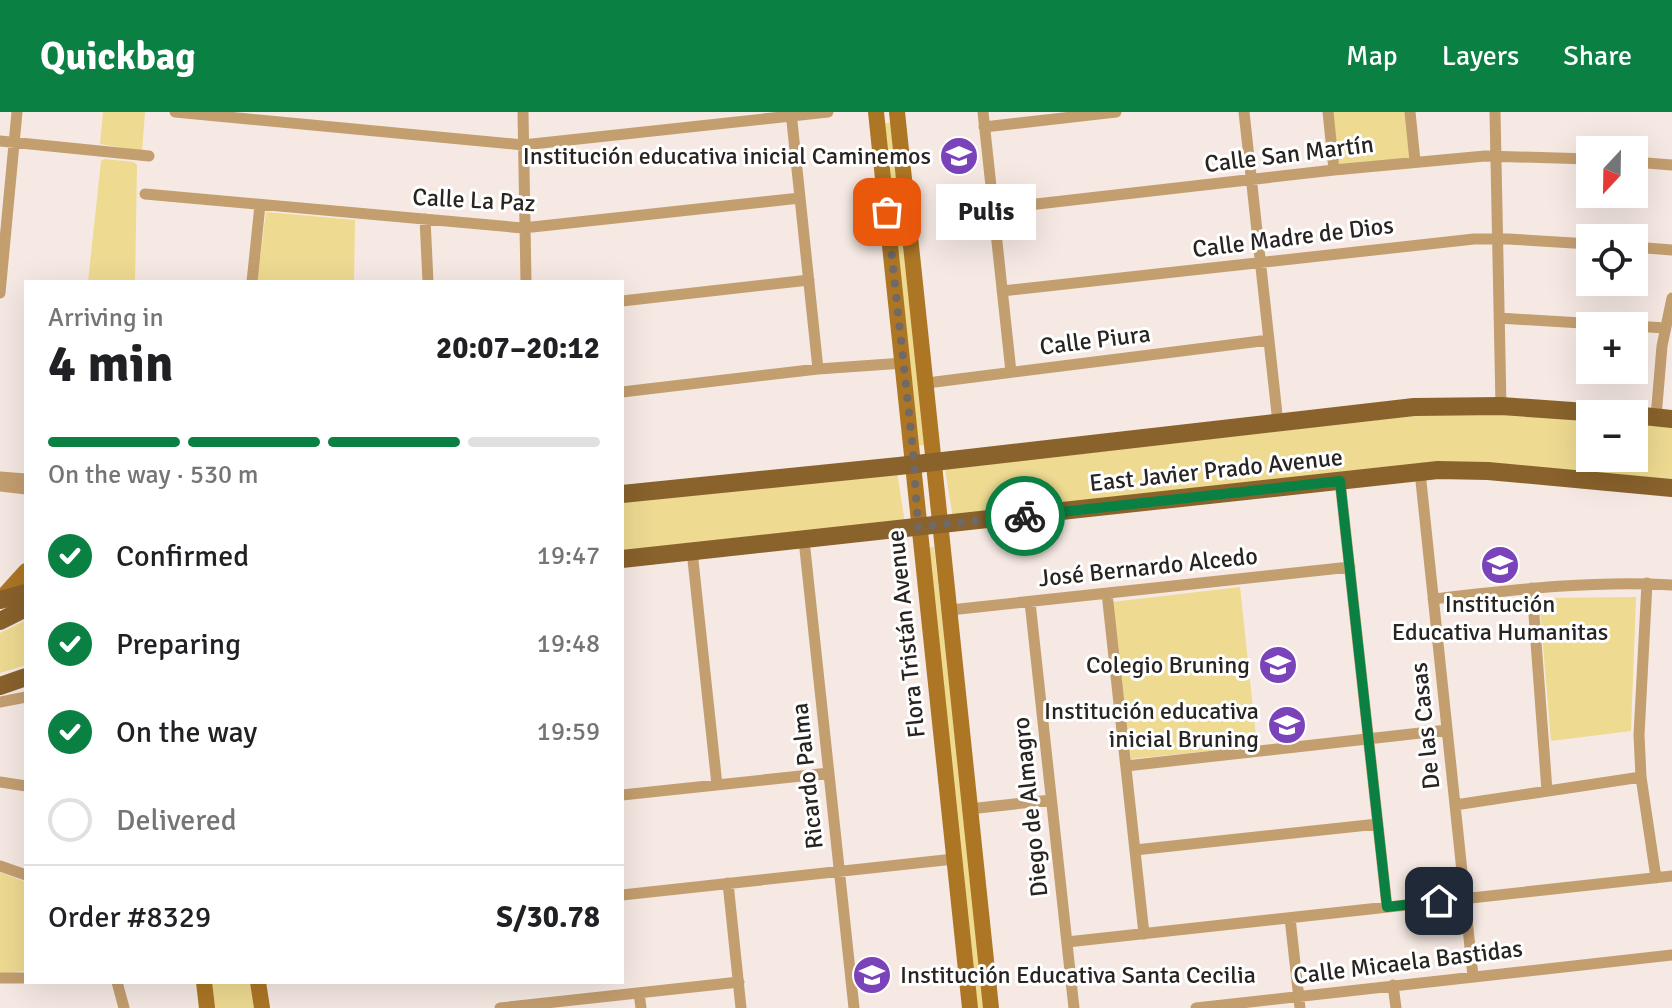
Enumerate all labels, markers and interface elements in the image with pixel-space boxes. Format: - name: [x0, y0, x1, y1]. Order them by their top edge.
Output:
- text: Quickbag: [40, 33, 196, 80]
- text: Map: [1346, 39, 1398, 73]
- text: Layers: [1442, 39, 1519, 73]
- text: Share: [1563, 39, 1632, 73]
- street label: Calle San Martín: [1203, 129, 1375, 179]
- school or university icon: Institución educativa inicial Caminemos: [938, 135, 980, 177]
- north arrow: [1576, 136, 1648, 208]
- map controls: [1576, 136, 1648, 472]
- place label: Institución educativa inicial Caminemos: [523, 141, 931, 171]
- pin: [853, 178, 921, 246]
- street label: Calle La Paz: [412, 182, 536, 218]
- callout: Pulis: [935, 184, 1035, 240]
- icon: bag: [865, 190, 909, 234]
- text: Pulis: [958, 196, 1014, 228]
- street label: Calle Madre de Dios: [1191, 210, 1395, 264]
- button: locate: [1576, 224, 1648, 296]
- text: Arriving in: [48, 302, 164, 334]
- button: +: [1576, 312, 1648, 384]
- street label: Calle Piura: [1038, 318, 1152, 362]
- text: 20:07–20:12: [436, 330, 600, 367]
- text: 4 min: [48, 332, 174, 396]
- button: −: [1576, 400, 1648, 472]
- street label: East Javier Prado Avenue: [1088, 442, 1344, 498]
- text: On the way · 530 m: [48, 459, 258, 491]
- courier: [985, 476, 1065, 556]
- icon: bike: [1003, 494, 1047, 538]
- street label: Flora Tristán Avenue: [880, 529, 932, 739]
- icon: check: [48, 534, 92, 578]
- text: Confirmed: [116, 538, 249, 575]
- text: 19:47: [537, 540, 600, 572]
- street label: José Bernardo Alcedo: [1037, 541, 1259, 593]
- school or university icon: Institución Educativa Humanitas: [1479, 544, 1521, 586]
- place label: Institución Educativa Humanitas: [1392, 589, 1608, 647]
- icon: check: [48, 622, 92, 666]
- text: Preparing: [116, 626, 241, 663]
- text: 19:48: [537, 628, 600, 660]
- school or university icon: Colegio Bruning: [1257, 644, 1299, 686]
- place label: Colegio Bruning: [1086, 650, 1250, 680]
- street label: De las Casas: [1403, 661, 1447, 791]
- place label: Institución educativa inicial Bruning: [1044, 696, 1259, 754]
- street label: Ricardo Palma: [784, 701, 830, 851]
- school or university icon: Institución educativa inicial Bruning: [1266, 704, 1308, 746]
- icon: check: [48, 710, 92, 754]
- text: On the way: [116, 714, 257, 751]
- text: 19:59: [537, 716, 600, 748]
- street label: Diego de Almagro: [1006, 716, 1054, 898]
- text: Delivered: [116, 802, 237, 839]
- pin: [1405, 867, 1473, 935]
- icon: home: [1417, 879, 1461, 923]
- text: Order #8329: [48, 899, 211, 936]
- text: S/30.78: [496, 899, 600, 936]
- street label: Calle Micaela Bastidas: [1292, 933, 1524, 991]
- school or university icon: Institución Educativa Santa Cecilia: [851, 954, 893, 996]
- place label: Institución Educativa Santa Cecilia: [900, 960, 1256, 990]

